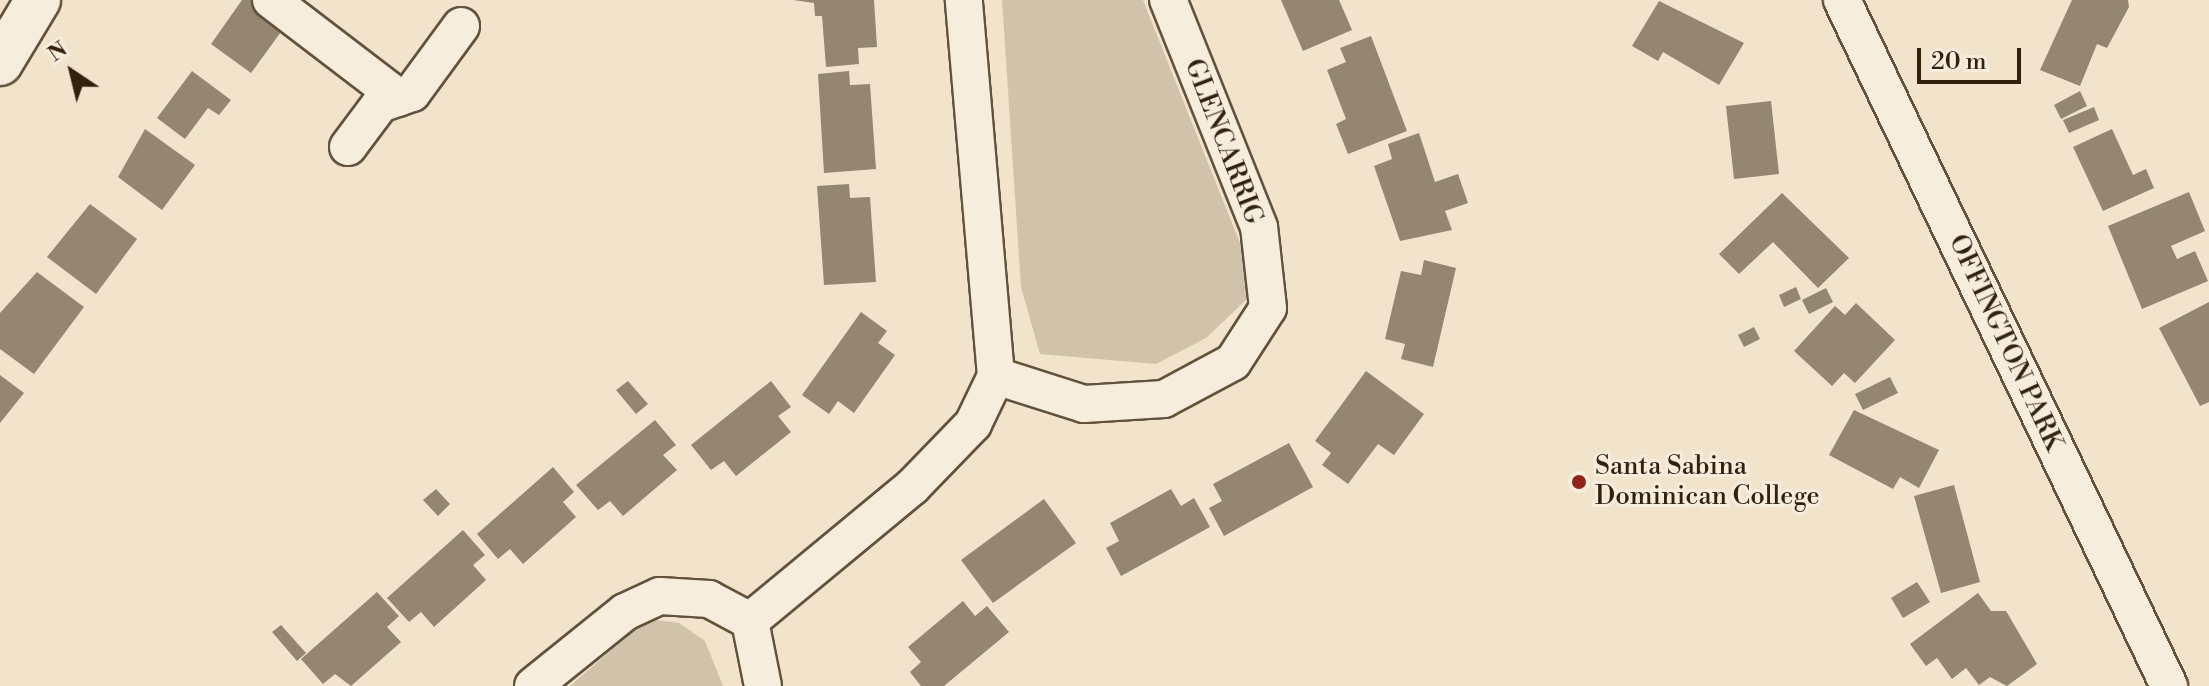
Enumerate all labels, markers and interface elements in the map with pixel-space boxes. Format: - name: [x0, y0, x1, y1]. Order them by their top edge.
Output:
- north arrow: [32, 32, 112, 112]
- scale bar: [1921, 32, 2025, 82]
- text: N: [43, 36, 73, 68]
- text: 20 m: [1931, 47, 1987, 77]
- street label: GLENCARRIG: [1177, 55, 1269, 229]
- street label: OFFINGTON PARK: [1941, 230, 2069, 456]
- place label: Santa Sabina Dominican College: [1595, 451, 1820, 512]
- marker: Santa Sabina Dominican College: [1570, 473, 1588, 491]

